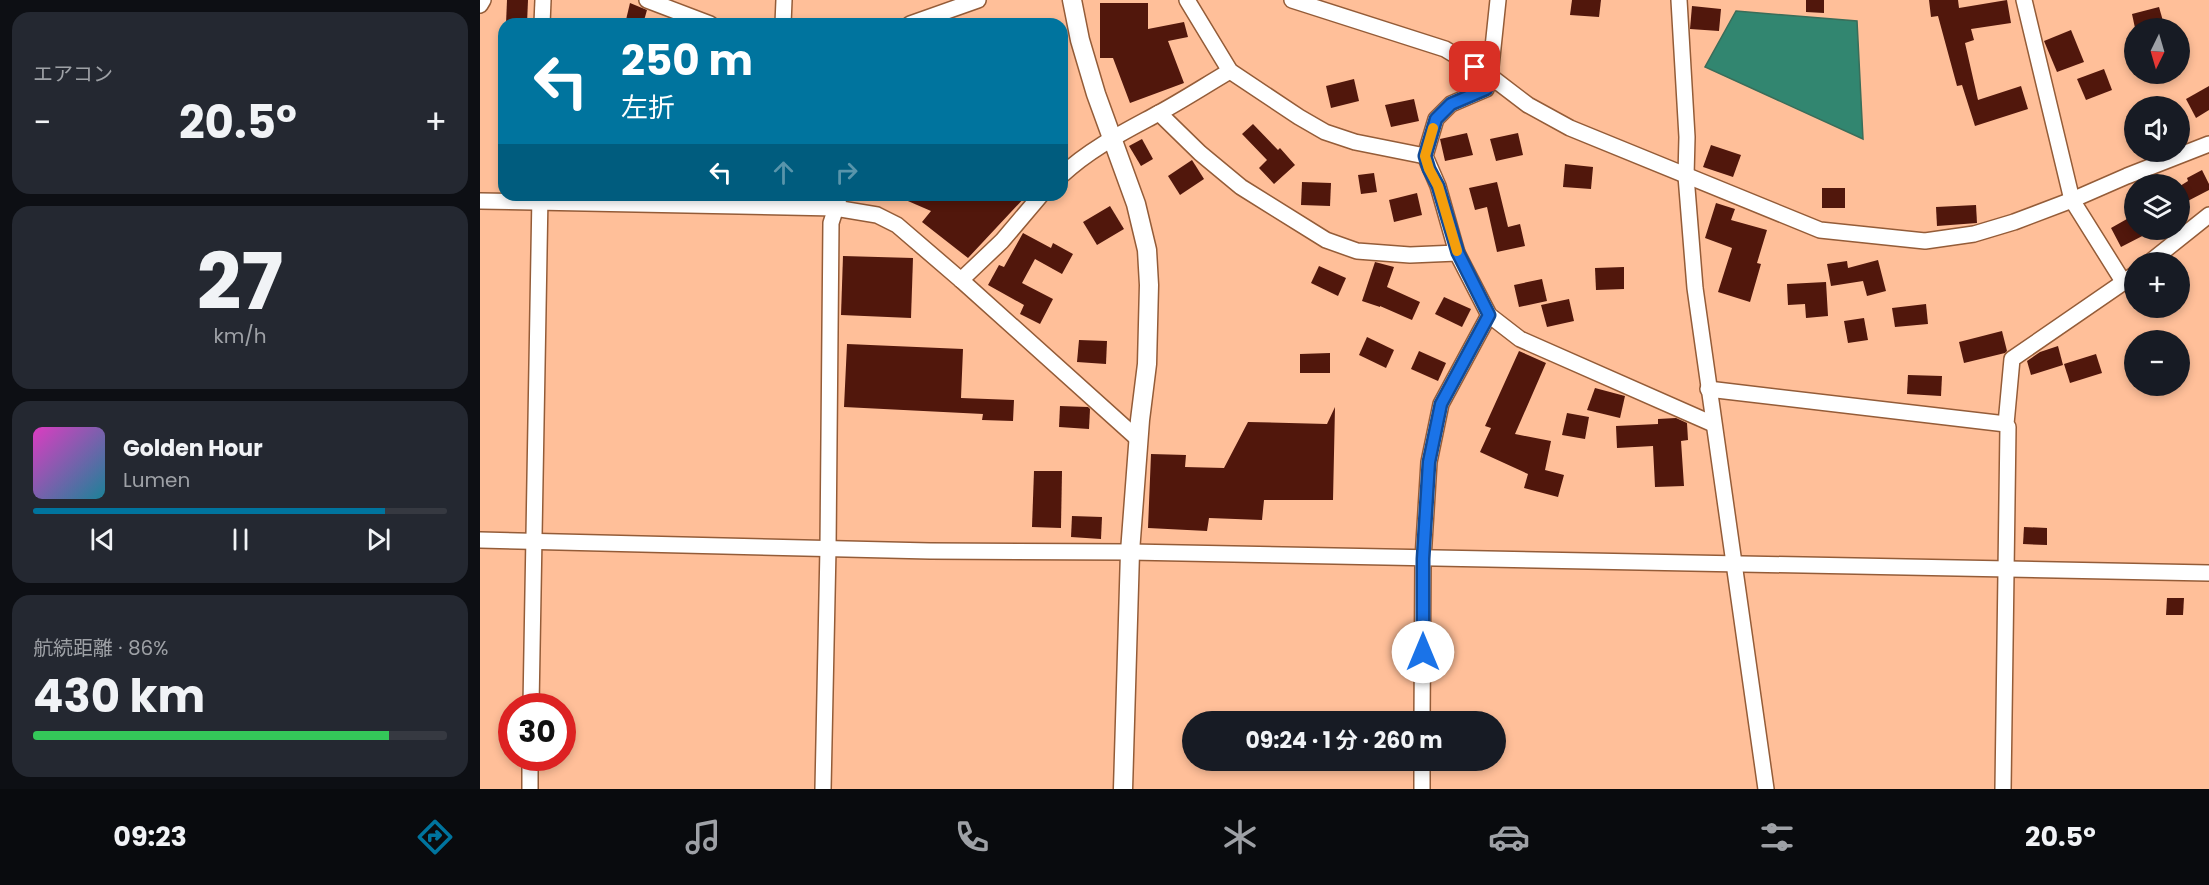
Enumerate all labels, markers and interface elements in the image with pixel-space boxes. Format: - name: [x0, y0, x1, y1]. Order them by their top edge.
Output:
- north arrow: [2124, 18, 2190, 84]
- map controls: [2124, 18, 2190, 396]
- text: 250 m: [621, 31, 753, 90]
- pin: [1449, 41, 1500, 92]
- icon: left: [522, 42, 600, 120]
- icon: arrive: [1458, 50, 1491, 83]
- text: エアコン: [33, 60, 113, 88]
- text: 左折: [621, 89, 675, 126]
- text: 20.5°: [179, 91, 297, 154]
- button: sound: [2124, 96, 2190, 162]
- text: −: [33, 99, 51, 146]
- text: +: [424, 99, 447, 146]
- icon: left: [704, 156, 737, 189]
- icon: ahead: [767, 156, 800, 189]
- icon: right: [830, 156, 863, 189]
- button: layers: [2124, 174, 2190, 240]
- text: 27: [197, 227, 283, 336]
- button: +: [2124, 252, 2190, 318]
- text: km/h: [213, 322, 267, 350]
- button: −: [2124, 330, 2190, 396]
- text: Golden Hour: [123, 433, 263, 464]
- text: Lumen: [123, 466, 190, 494]
- icon: previous: [86, 523, 119, 556]
- icon: pause: [224, 523, 257, 556]
- icon: next: [362, 523, 395, 556]
- position arrow: [1391, 620, 1455, 684]
- text: 航続距離 · 86%: [33, 634, 168, 662]
- text: 430 km: [33, 665, 205, 728]
- speed limit sign: 30: [498, 693, 576, 771]
- text: 09:24 · 1 分 · 260 m: [1245, 725, 1443, 756]
- icon: directions: [414, 816, 456, 858]
- icon: music: [682, 816, 724, 858]
- icon: phone: [951, 816, 993, 858]
- icon: climate: [1219, 816, 1261, 858]
- icon: car: [1488, 816, 1530, 858]
- icon: filters: [1756, 816, 1798, 858]
- text: 09:23: [113, 818, 187, 855]
- text: 20.5°: [2025, 818, 2096, 855]

